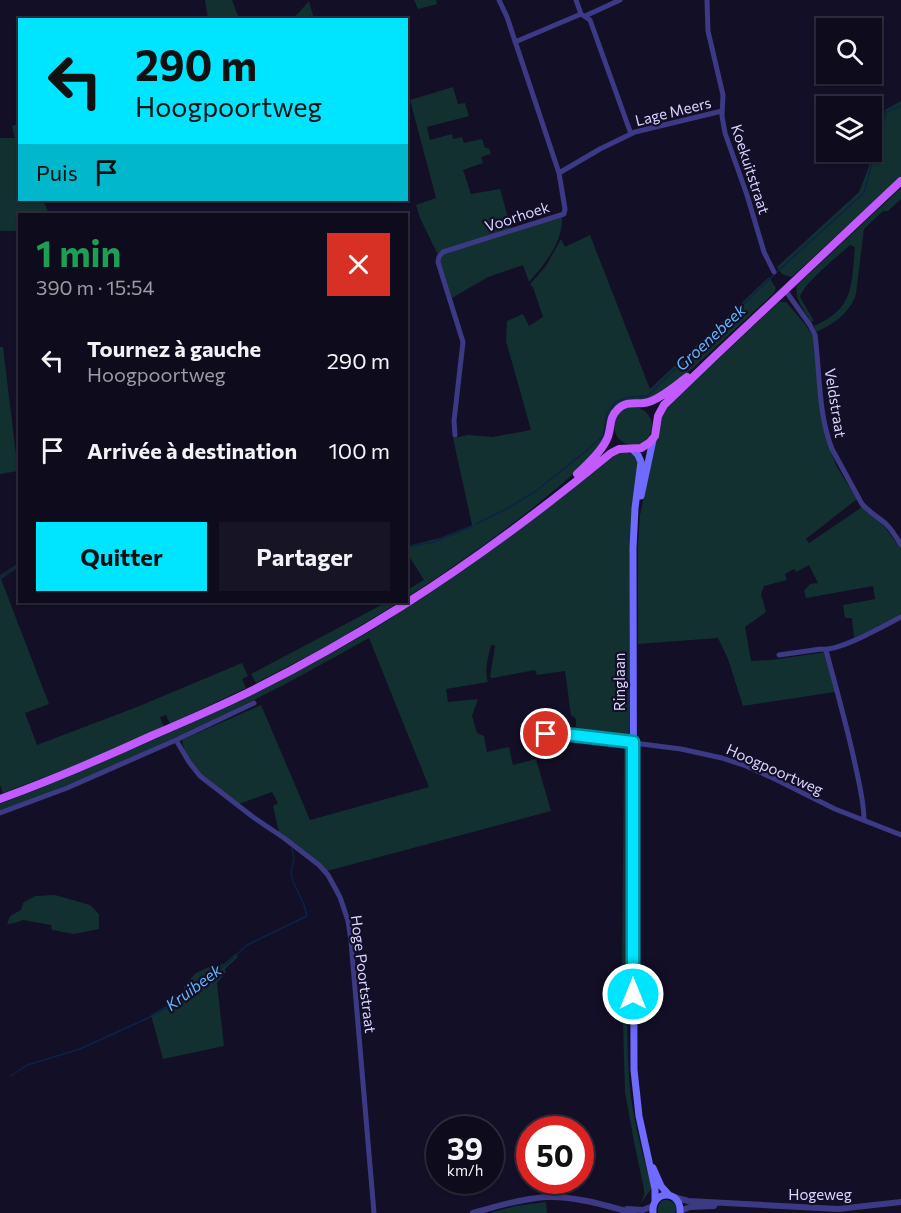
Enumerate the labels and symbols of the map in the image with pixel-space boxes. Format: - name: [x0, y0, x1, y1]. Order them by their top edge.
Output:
- street label: Lage Meers: [633, 93, 713, 129]
- street label: Koekuitstraat: [728, 122, 774, 216]
- street label: Voorhoek: [482, 197, 552, 235]
- water label: Groenebeek: [671, 300, 749, 374]
- street label: Veldstraat: [822, 367, 850, 439]
- street label: Ringlaan: [610, 653, 628, 711]
- pin: [520, 708, 571, 759]
- street label: Hoogpoortweg: [724, 740, 826, 798]
- street label: Hoge Poortstraat: [348, 914, 380, 1034]
- water label: Kruibeek: [161, 960, 225, 1014]
- position arrow: [601, 962, 665, 1026]
- speed limit sign: 50: [516, 1116, 594, 1194]
- street label: Hogeweg: [788, 1185, 852, 1203]

